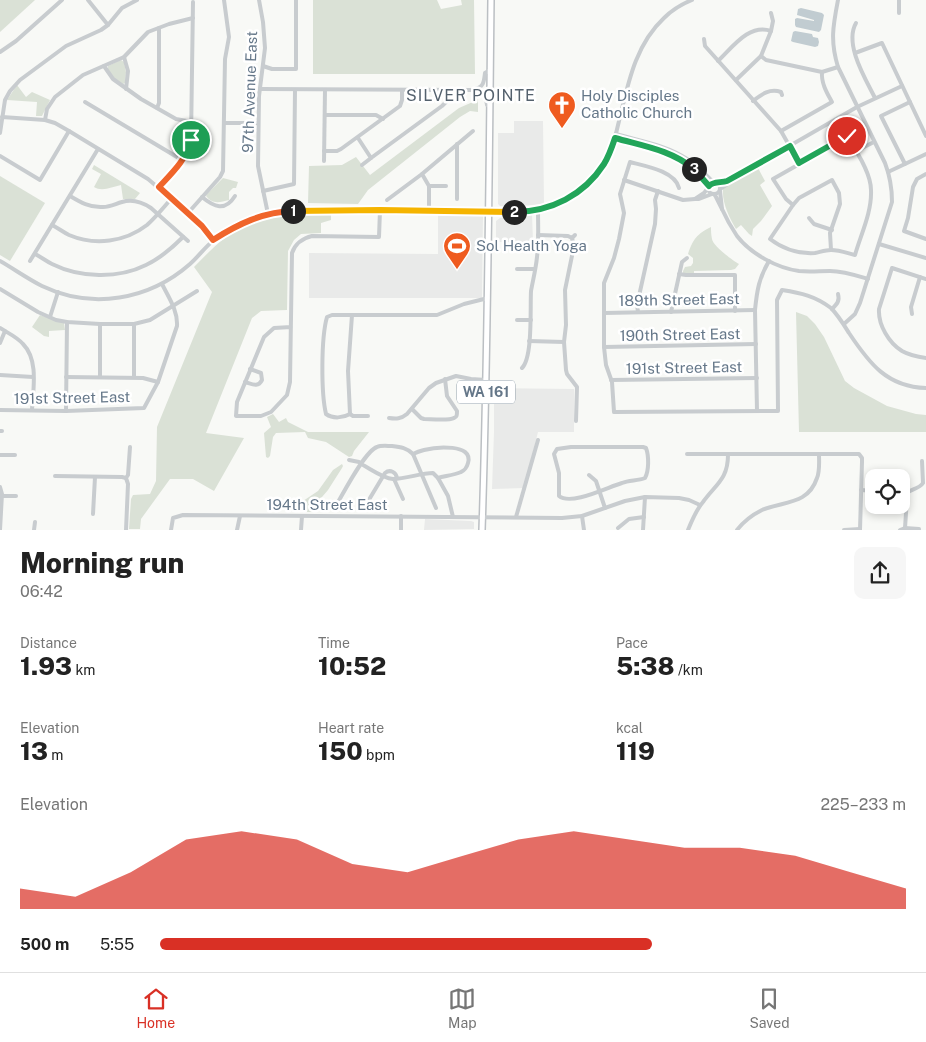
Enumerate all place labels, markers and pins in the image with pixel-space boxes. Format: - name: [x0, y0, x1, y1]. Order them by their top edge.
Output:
- place label: Holy Disciples Catholic Church: [581, 87, 692, 121]
- church icon: Holy Disciples Catholic Church: [547, 90, 577, 129]
- pin: [826, 115, 868, 157]
- pin: [170, 119, 212, 161]
- pin: 3: [682, 156, 706, 182]
- pin: 1: [280, 198, 306, 224]
- pin: 2: [502, 200, 526, 224]
- sports icon: Sol Health Yoga: [442, 231, 472, 270]
- place label: Sol Health Yoga: [476, 237, 587, 254]

